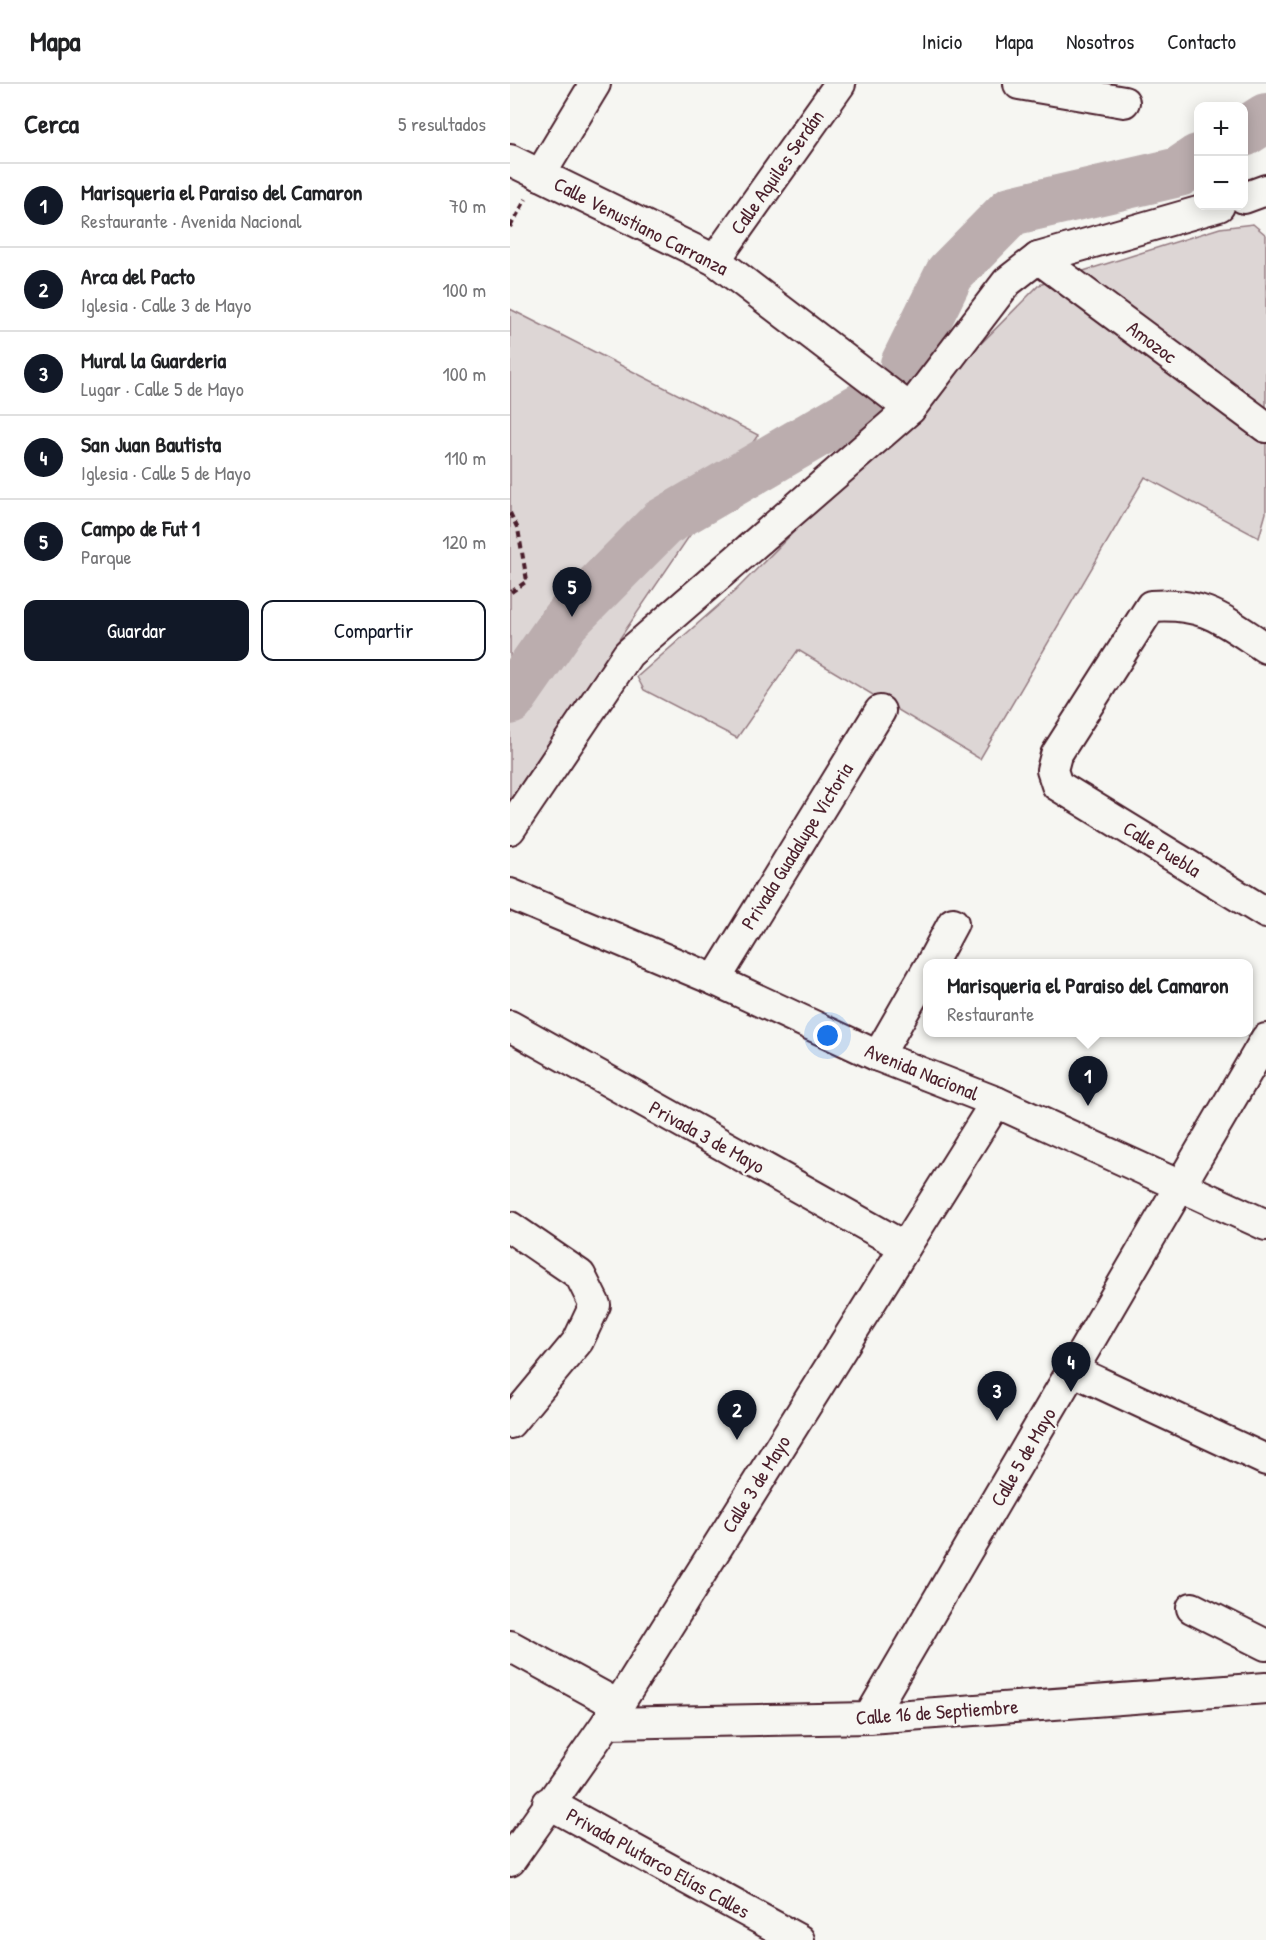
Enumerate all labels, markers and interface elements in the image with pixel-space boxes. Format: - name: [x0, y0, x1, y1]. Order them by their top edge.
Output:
- text: Mapa: [30, 22, 81, 60]
- text: Inicio: [922, 27, 962, 56]
- text: Mapa: [995, 27, 1033, 56]
- text: Nosotros: [1066, 27, 1134, 56]
- text: Contacto: [1167, 27, 1236, 56]
- map controls: [1194, 102, 1248, 210]
- button: +: [1194, 102, 1248, 156]
- street label: Calle Aquiles Serdán: [723, 104, 830, 239]
- text: Cerca: [24, 106, 79, 141]
- text: 5 resultados: [398, 110, 486, 137]
- button: −: [1194, 156, 1248, 210]
- street label: Calle Venustiano Carranza: [549, 170, 733, 281]
- text: Marisqueria el Paraiso del Camaron: [81, 177, 363, 207]
- text: 1: [40, 192, 47, 219]
- text: 70 m: [449, 192, 486, 219]
- text: Restaurante · Avenida Nacional: [81, 207, 302, 234]
- text: Arca del Pacto: [81, 261, 195, 291]
- text: 2: [39, 276, 48, 303]
- text: 100 m: [443, 276, 486, 303]
- text: Iglesia · Calle 3 de Mayo: [81, 291, 251, 318]
- street label: Amozoc: [1122, 314, 1183, 369]
- text: Mural la Guarderia: [81, 345, 226, 375]
- text: 3: [39, 360, 48, 387]
- text: 100 m: [443, 360, 486, 387]
- text: Lugar · Calle 5 de Mayo: [81, 375, 244, 402]
- text: San Juan Bautista: [81, 429, 221, 459]
- text: 4: [40, 444, 47, 471]
- text: 110 m: [444, 444, 486, 471]
- text: Iglesia · Calle 5 de Mayo: [81, 459, 251, 486]
- text: Campo de Fut 1: [81, 513, 200, 543]
- text: 5: [39, 528, 48, 555]
- text: 120 m: [442, 528, 486, 555]
- text: Parque: [81, 543, 131, 570]
- pin: 5: [552, 568, 592, 617]
- button: Guardar: [24, 600, 249, 661]
- button: Compartir: [261, 600, 486, 661]
- street label: Privada Guadalupe Victoria: [734, 757, 859, 934]
- street label: Calle Puebla: [1118, 814, 1206, 883]
- popup: [923, 959, 1253, 1037]
- text: Marisqueria el Paraiso del Camaron: [947, 970, 1229, 1000]
- text: Restaurante: [947, 1000, 1034, 1027]
- your location: [813, 1021, 842, 1050]
- street label: Avenida Nacional: [861, 1036, 984, 1107]
- pin: 1: [1068, 1056, 1108, 1106]
- street label: Privada 3 de Mayo: [645, 1094, 770, 1179]
- pin: 4: [1052, 1342, 1090, 1392]
- pin: 3: [978, 1372, 1016, 1421]
- pin: 2: [718, 1390, 756, 1440]
- street label: Calle 5 de Mayo: [983, 1403, 1062, 1511]
- street label: Calle 3 de Mayo: [715, 1430, 796, 1538]
- street label: Calle 16 de Septiembre: [855, 1692, 1019, 1731]
- street label: Privada Plutarco Elías Calles: [562, 1801, 755, 1924]

